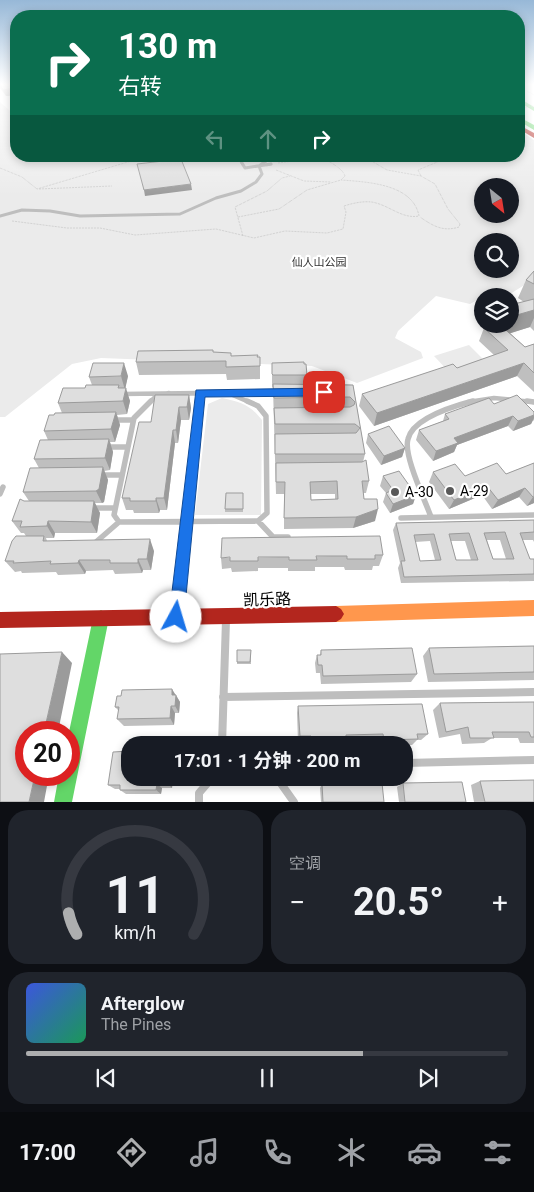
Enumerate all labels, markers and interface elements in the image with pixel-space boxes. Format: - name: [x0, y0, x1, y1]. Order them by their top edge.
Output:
- text: 130 m: [118, 26, 217, 67]
- icon: right: [35, 30, 100, 95]
- text: 右转: [118, 74, 162, 99]
- icon: left: [201, 125, 229, 153]
- icon: ahead: [254, 125, 282, 153]
- icon: right: [307, 125, 335, 153]
- north arrow: [474, 178, 519, 222]
- map controls: [474, 178, 519, 333]
- button: search: [474, 233, 519, 278]
- park label: 仙人山公园: [292, 256, 347, 269]
- button: layers: [474, 288, 519, 333]
- pin: [303, 371, 345, 413]
- icon: arrive: [310, 378, 338, 406]
- place label: A-29: [460, 483, 489, 499]
- place label: A-30: [405, 484, 434, 500]
- marker: A-29: [444, 485, 456, 497]
- marker: A-30: [389, 486, 401, 498]
- street label: 凯乐路: [243, 589, 291, 610]
- position arrow: [149, 590, 201, 642]
- speed limit sign: 20: [15, 721, 80, 786]
- text: 17:01 · 1 分钟 · 200 m: [174, 749, 360, 772]
- text: 空调: [289, 854, 321, 873]
- text: 11: [106, 865, 165, 926]
- text: 20.5°: [353, 880, 444, 924]
- text: −: [289, 886, 305, 919]
- text: +: [492, 886, 508, 919]
- text: km/h: [115, 922, 156, 943]
- text: Afterglow: [101, 992, 185, 1015]
- text: The Pines: [101, 1015, 171, 1034]
- icon: previous: [92, 1064, 120, 1092]
- icon: pause: [253, 1064, 281, 1092]
- icon: next: [414, 1064, 442, 1092]
- icon: directions: [114, 1135, 149, 1170]
- icon: music: [187, 1135, 222, 1170]
- icon: phone: [260, 1135, 295, 1170]
- icon: climate: [334, 1135, 369, 1170]
- icon: car: [407, 1135, 442, 1170]
- icon: filters: [480, 1135, 515, 1170]
- text: 17:00: [19, 1140, 76, 1165]

